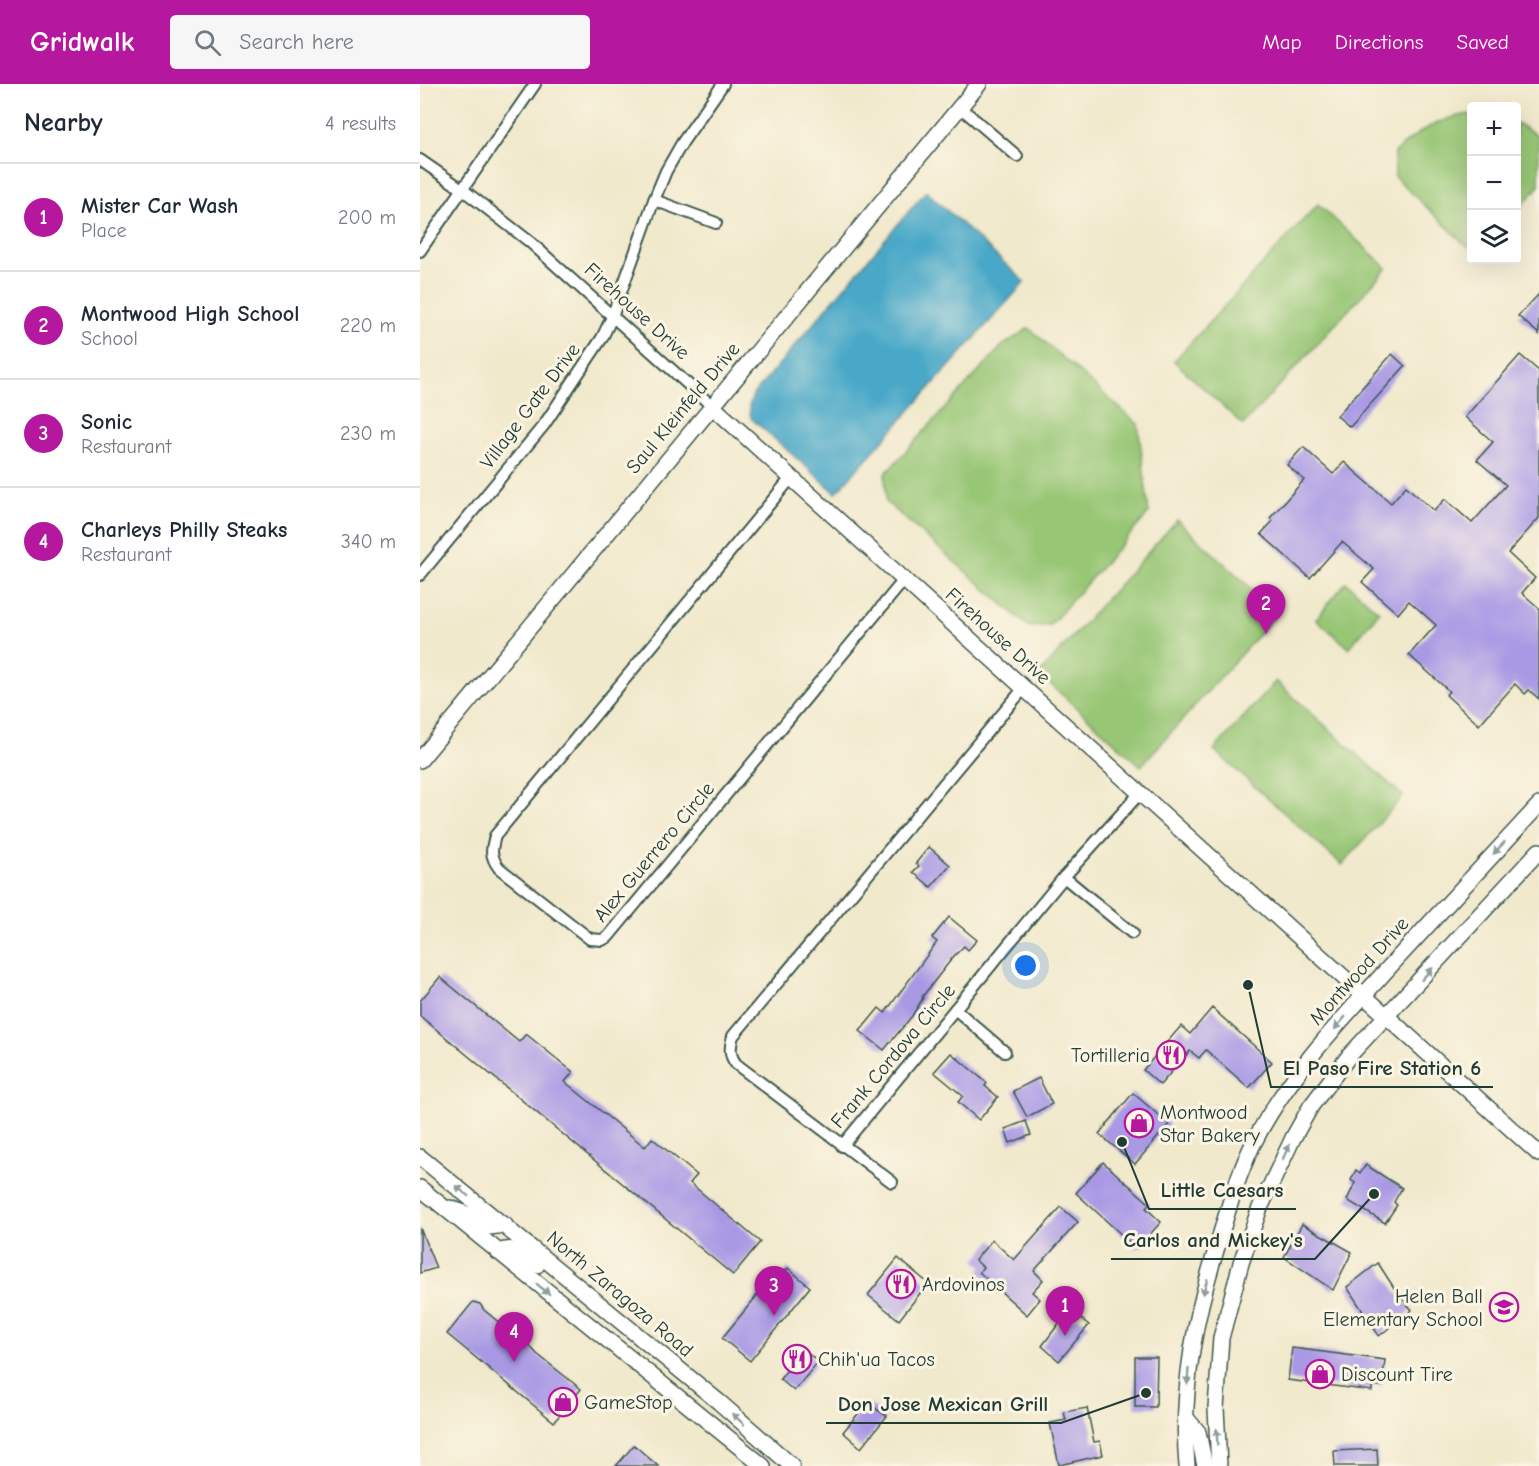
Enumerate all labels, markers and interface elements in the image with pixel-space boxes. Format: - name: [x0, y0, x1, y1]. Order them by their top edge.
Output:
- search box: [170, 15, 590, 69]
- text: Gridwalk: [30, 26, 134, 58]
- icon: search: [191, 26, 224, 59]
- text: Search here: [239, 29, 354, 55]
- text: Map: [1262, 30, 1302, 54]
- text: Directions: [1335, 30, 1424, 54]
- text: Saved: [1457, 30, 1509, 54]
- map controls: [1467, 102, 1521, 264]
- button: +: [1467, 102, 1521, 156]
- text: Nearby: [24, 108, 103, 138]
- text: 4 results: [325, 112, 396, 135]
- button: −: [1467, 156, 1521, 210]
- text: Mister Car Wash: [81, 193, 238, 219]
- text: 1: [40, 206, 47, 229]
- text: 200 m: [338, 206, 396, 229]
- button: layers: [1467, 210, 1521, 264]
- text: Place: [81, 219, 127, 242]
- street label: Firehouse Drive: [580, 258, 694, 364]
- text: Montwood High School: [81, 301, 299, 327]
- text: 2: [39, 314, 48, 337]
- text: 220 m: [340, 314, 396, 337]
- text: School: [81, 327, 138, 350]
- street label: Saul Kleinfeld Drive: [622, 338, 744, 478]
- street label: Village Gate Drive: [475, 339, 585, 473]
- text: Sonic: [81, 409, 132, 435]
- text: 3: [39, 422, 48, 445]
- text: 230 m: [340, 422, 396, 445]
- text: Restaurant: [81, 435, 171, 458]
- text: Charleys Philly Steaks: [81, 517, 287, 543]
- text: 4: [39, 530, 48, 553]
- text: 340 m: [341, 530, 396, 553]
- text: Restaurant: [81, 543, 171, 566]
- street label: Firehouse Drive: [941, 583, 1055, 689]
- pin: 2: [1246, 584, 1286, 634]
- street label: Alex Guerrero Circle: [589, 777, 719, 927]
- one-way arrow: [1493, 840, 1507, 854]
- street label: Montwood Drive: [1305, 912, 1413, 1030]
- your location: [1011, 951, 1040, 980]
- one-way arrow: [1419, 967, 1433, 981]
- street label: Frank Cordova Circle: [826, 979, 960, 1133]
- one-way arrow: [1334, 1015, 1347, 1030]
- restaurant icon: Tortilleria: [1155, 1039, 1187, 1071]
- place label: Tortilleria: [1071, 1044, 1150, 1067]
- callout: El Paso Fire Station 6: [1271, 1048, 1493, 1087]
- text: El Paso Fire Station 6: [1283, 1056, 1481, 1080]
- place label: Montwood Star Bakery: [1160, 1101, 1260, 1147]
- shop icon: Montwood Star Bakery: [1123, 1107, 1155, 1139]
- one-way arrow: [1282, 1143, 1291, 1160]
- callout: Little Caesars: [1149, 1170, 1296, 1209]
- text: Little Caesars: [1161, 1178, 1284, 1202]
- one-way arrow: [455, 1185, 470, 1198]
- callout: Carlos and Mickey's: [1111, 1220, 1315, 1259]
- street label: North Zaragoza Road: [542, 1226, 698, 1362]
- text: Carlos and Mickey's: [1123, 1228, 1303, 1252]
- pin: 3: [754, 1266, 794, 1316]
- restaurant icon: Ardovinos: [885, 1268, 917, 1300]
- place label: Ardovinos: [922, 1273, 1005, 1296]
- one-way arrow: [1200, 1278, 1209, 1296]
- one-way arrow: [535, 1283, 551, 1296]
- place label: Helen Ball Elementary School: [1323, 1285, 1483, 1331]
- pin: 1: [1046, 1286, 1084, 1336]
- school or university icon: Helen Ball Elementary School: [1488, 1291, 1520, 1323]
- pin: 4: [494, 1312, 533, 1362]
- restaurant icon: Chih'ua Tacos: [781, 1343, 813, 1375]
- place label: Chih'ua Tacos: [818, 1348, 935, 1371]
- shop icon: Discount Tire: [1304, 1358, 1336, 1390]
- place label: Discount Tire: [1341, 1363, 1453, 1386]
- one-way arrow: [1184, 1367, 1193, 1386]
- callout: Don Jose Mexican Grill: [826, 1384, 1061, 1423]
- shop icon: GameStop: [547, 1386, 579, 1418]
- place label: GameStop: [584, 1391, 673, 1414]
- text: Don Jose Mexican Grill: [838, 1392, 1048, 1416]
- one-way arrow: [731, 1413, 746, 1426]
- one-way arrow: [1212, 1428, 1222, 1447]

